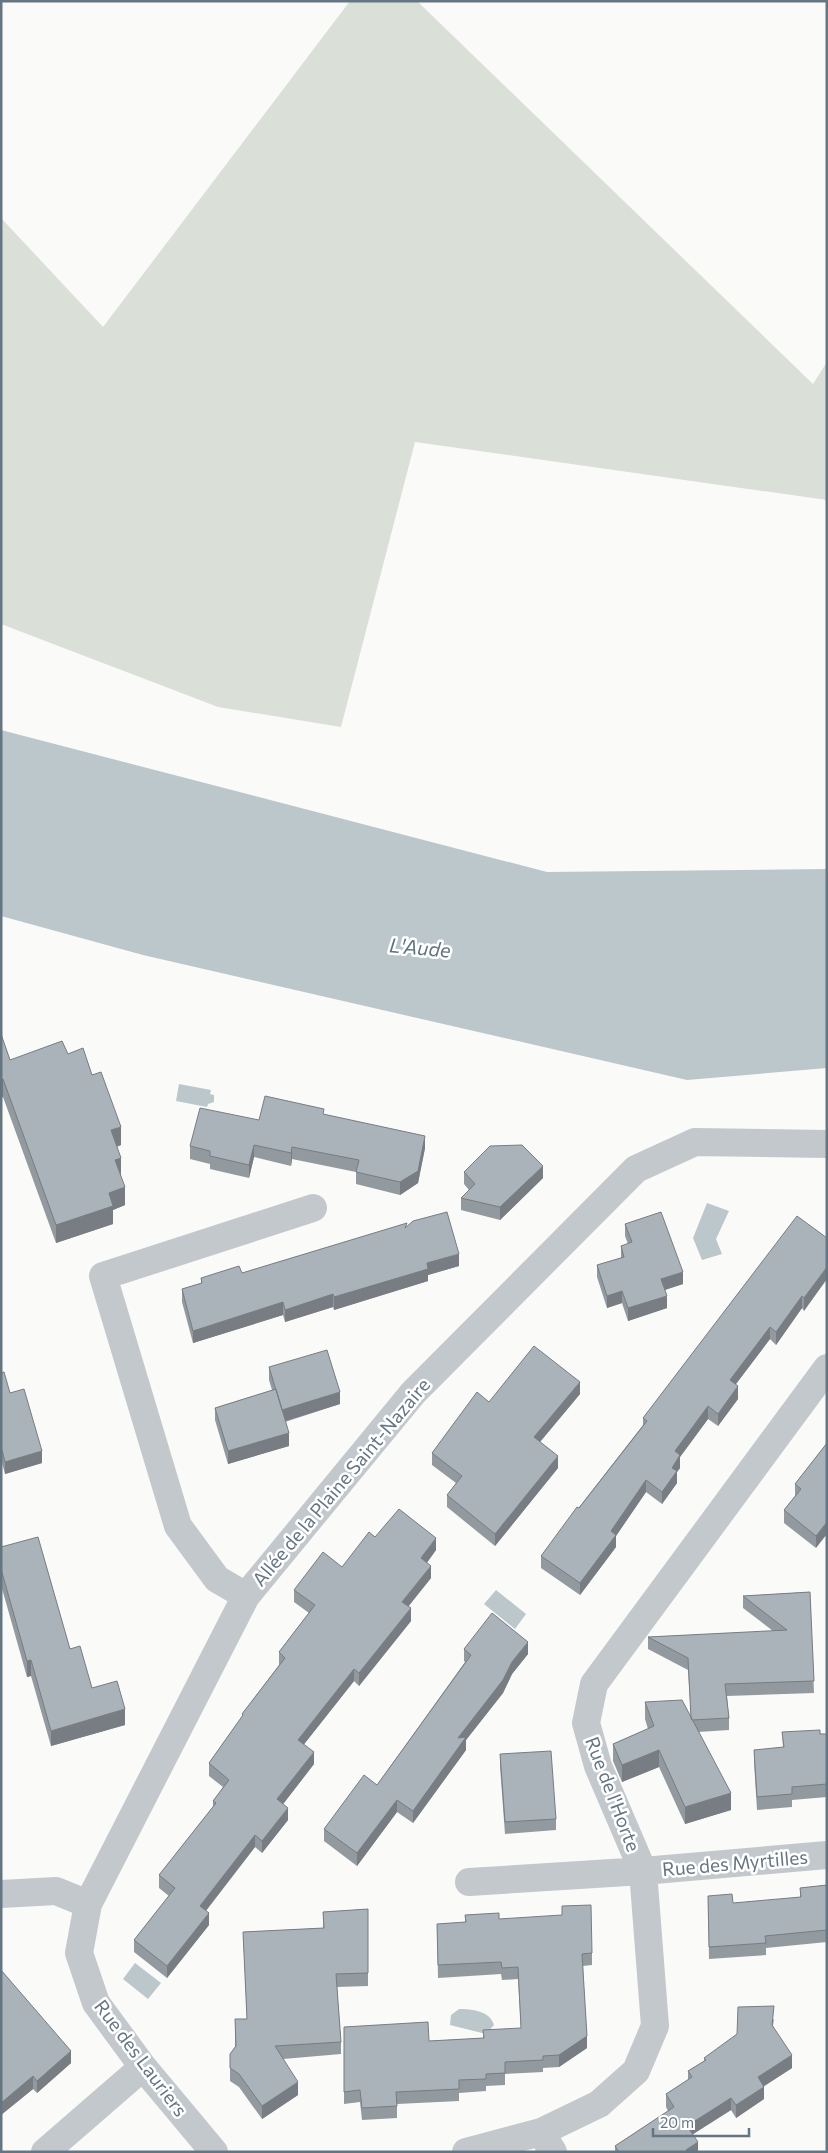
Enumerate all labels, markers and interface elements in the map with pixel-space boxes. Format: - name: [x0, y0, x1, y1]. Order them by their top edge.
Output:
- water label: L'Aude: [389, 932, 452, 962]
- street label: Allée de la Plaine Saint-Nazaire: [247, 1373, 434, 1590]
- street label: Rue de l'Horte: [581, 1733, 646, 1854]
- street label: Rue des Myrtilles: [661, 1845, 809, 1880]
- street label: Rue des Lauriers: [90, 1995, 193, 2121]
- scale bar: [653, 2106, 749, 2138]
- text: 20 m: [660, 2113, 694, 2131]

